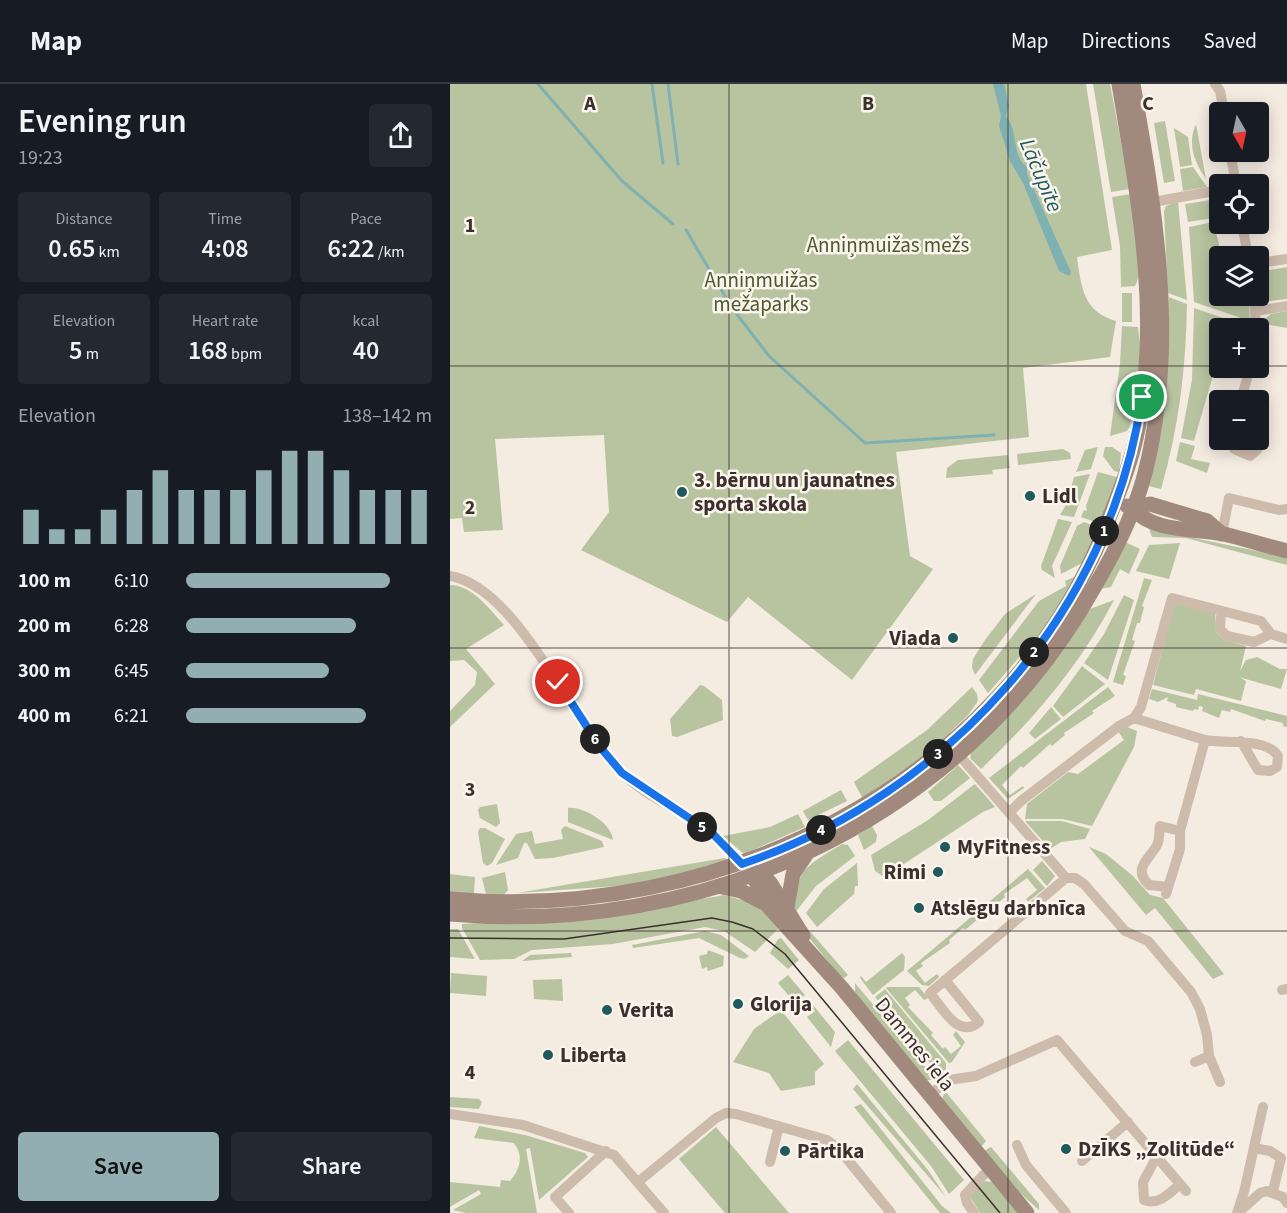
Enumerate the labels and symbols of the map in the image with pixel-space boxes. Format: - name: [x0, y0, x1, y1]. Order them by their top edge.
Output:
- text: A: [583, 90, 596, 118]
- text: B: [862, 90, 874, 118]
- text: C: [1142, 90, 1154, 118]
- north arrow: [1209, 102, 1269, 162]
- water label: Lāčupīte: [1011, 134, 1071, 217]
- text: 1: [465, 212, 475, 240]
- park label: Anniņmuižas mežs: [807, 230, 970, 260]
- park label: Anniņmuižas mežaparks: [705, 265, 818, 319]
- pin: [1116, 371, 1167, 422]
- place label: 3. bērnu un jaunatnes sporta skola: [694, 465, 895, 519]
- place label: Lidl: [1042, 481, 1077, 511]
- marker: 3. bērnu un jaunatnes sporta skola: [675, 485, 689, 499]
- marker: Lidl: [1023, 489, 1037, 503]
- text: 2: [465, 494, 475, 522]
- pin: 1: [1089, 516, 1119, 546]
- place label: Viada: [888, 623, 941, 653]
- marker: Viada: [946, 631, 960, 645]
- pin: 2: [1019, 637, 1049, 667]
- pin: [532, 656, 583, 707]
- pin: 6: [580, 724, 610, 754]
- pin: 3: [923, 739, 953, 769]
- text: 3: [465, 776, 475, 804]
- pin: 5: [687, 812, 717, 842]
- pin: 4: [806, 815, 836, 845]
- place label: MyFitness: [957, 832, 1050, 862]
- marker: MyFitness: [938, 840, 952, 854]
- place label: Rimi: [884, 857, 926, 887]
- marker: Rimi: [931, 865, 945, 879]
- place label: Atslēgu darbnīca: [930, 893, 1086, 923]
- marker: Atslēgu darbnīca: [912, 901, 926, 915]
- place label: Glorija: [750, 989, 812, 1019]
- street label: Dammes iela: [868, 991, 962, 1097]
- place label: Verita: [618, 995, 674, 1025]
- marker: Glorija: [731, 997, 745, 1011]
- marker: Verita: [600, 1003, 614, 1017]
- place label: Liberta: [560, 1040, 627, 1070]
- marker: Liberta: [541, 1048, 555, 1062]
- text: 4: [465, 1059, 476, 1087]
- place label: DzĪKS „Zolitūde“: [1078, 1134, 1235, 1164]
- place label: Pārtika: [797, 1136, 864, 1166]
- marker: DzĪKS „Zolitūde“: [1059, 1142, 1073, 1156]
- marker: Pārtika: [778, 1144, 792, 1158]

